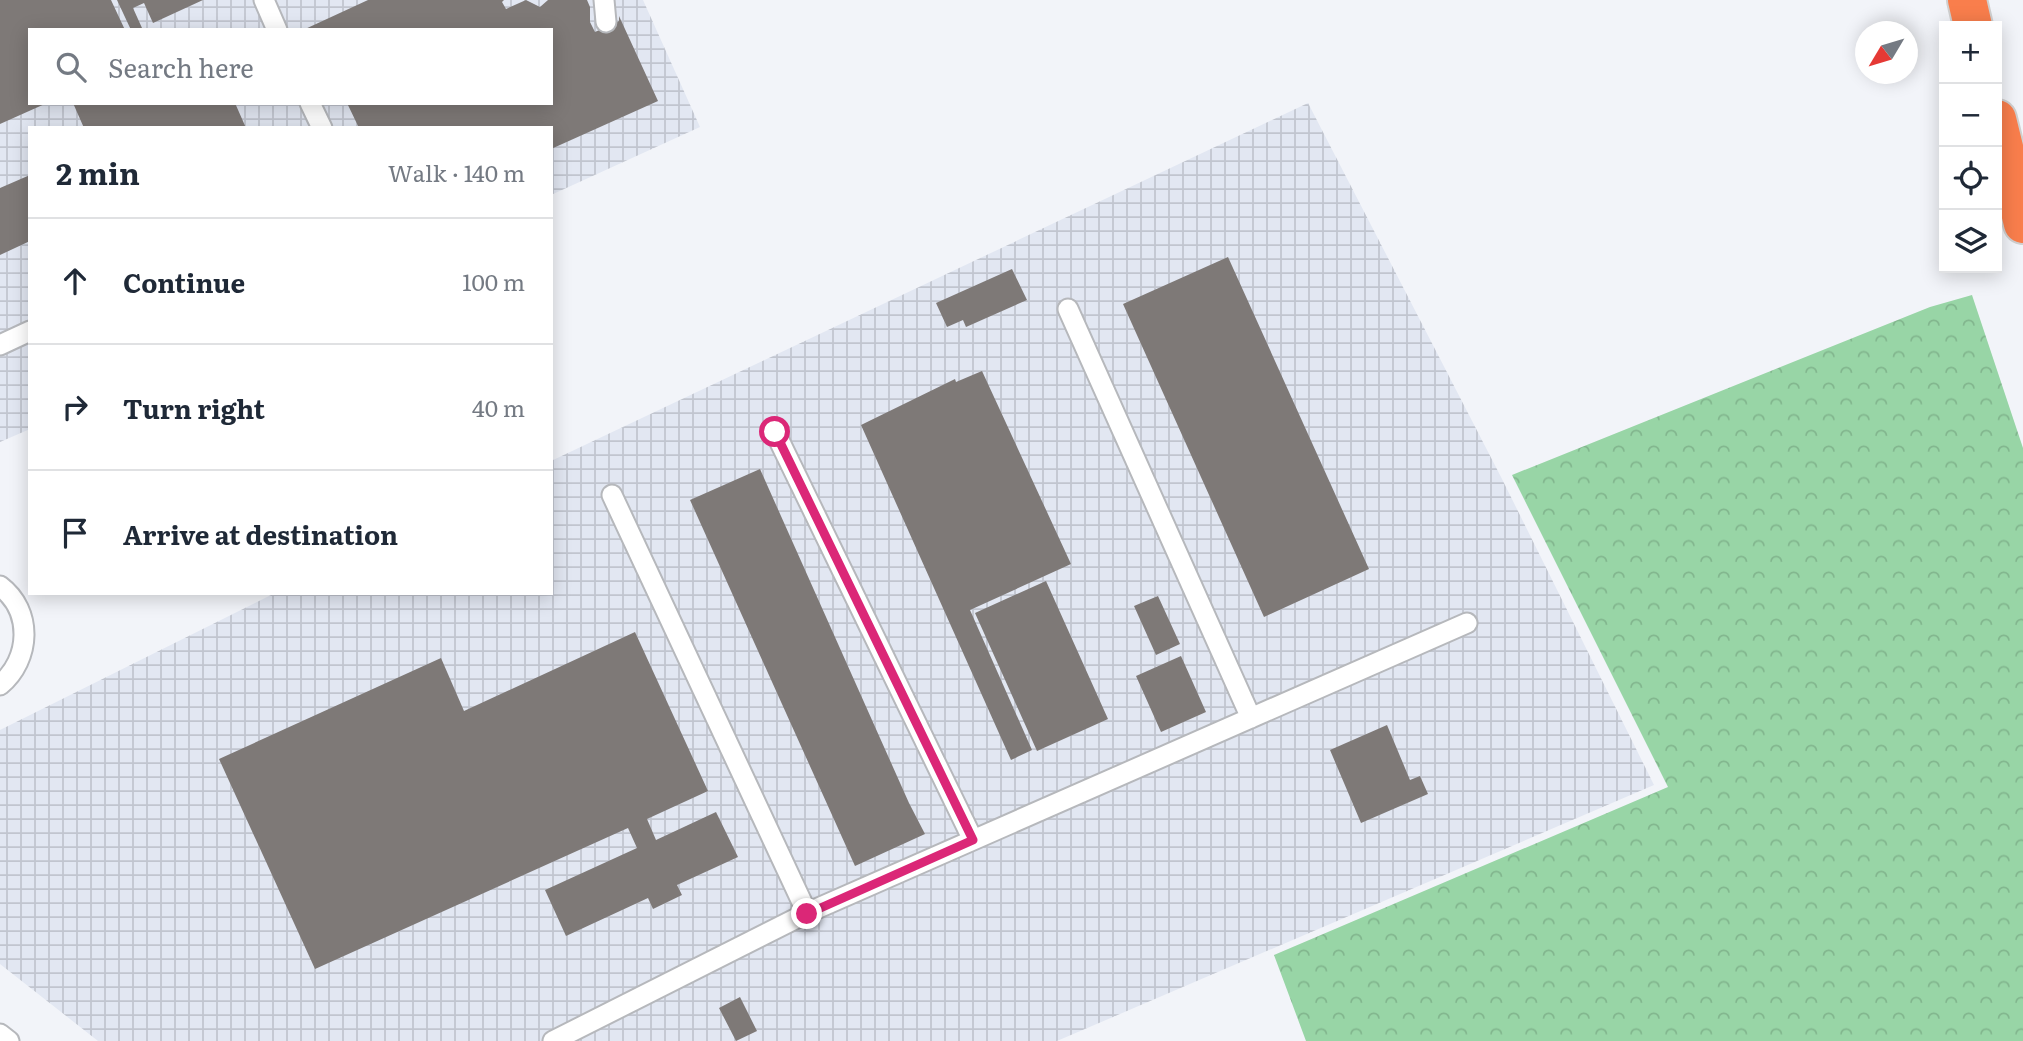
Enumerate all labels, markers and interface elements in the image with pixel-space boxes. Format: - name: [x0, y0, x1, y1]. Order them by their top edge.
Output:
- north arrow: [1855, 21, 1918, 84]
- map controls: [1939, 21, 2002, 273]
- button: +: [1939, 21, 2002, 84]
- search box: [28, 28, 553, 105]
- text: Search here: [108, 47, 254, 86]
- icon: search: [52, 48, 90, 86]
- button: −: [1939, 84, 2002, 147]
- button: locate: [1939, 147, 2002, 210]
- text: 2 min: [56, 150, 140, 194]
- text: Walk · 140 m: [388, 155, 525, 189]
- button: layers: [1939, 210, 2002, 273]
- icon: ahead: [56, 262, 94, 300]
- text: Continue: [123, 262, 245, 301]
- text: 100 m: [462, 264, 525, 298]
- icon: right: [56, 388, 94, 426]
- text: Turn right: [123, 388, 265, 427]
- text: 40 m: [472, 390, 525, 424]
- route start: [759, 416, 790, 447]
- icon: arrive: [56, 514, 94, 552]
- text: Arrive at destination: [123, 514, 398, 553]
- route end: [791, 898, 822, 929]

